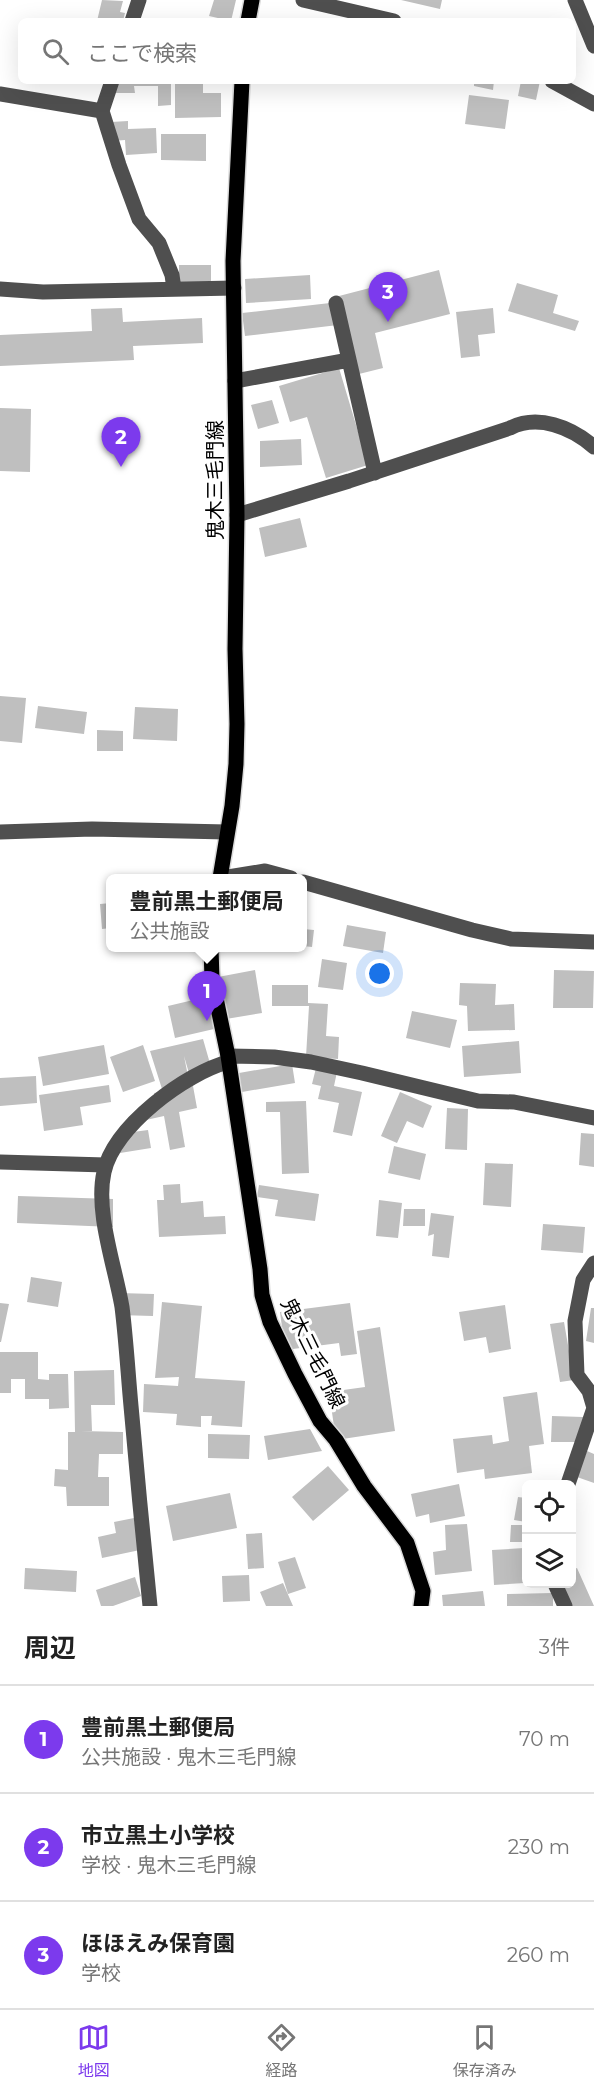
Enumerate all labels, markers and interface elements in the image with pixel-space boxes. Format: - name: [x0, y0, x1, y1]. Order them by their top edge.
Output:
- search box: [18, 18, 576, 84]
- icon: search: [39, 35, 72, 68]
- text: ここで検索: [87, 40, 197, 67]
- pin: 3: [368, 272, 408, 322]
- pin: 2: [102, 418, 140, 467]
- street label: 鬼木三毛門線: [203, 420, 227, 540]
- popup: [106, 874, 307, 952]
- text: 豊前黒土郵便局: [129, 888, 284, 915]
- text: 公共施設: [129, 919, 209, 943]
- your location: [365, 959, 394, 988]
- pin: 1: [188, 972, 226, 1021]
- street label: 鬼木三毛門線: [276, 1294, 350, 1412]
- map controls: [522, 1480, 576, 1588]
- button: locate: [522, 1480, 576, 1534]
- button: layers: [522, 1534, 576, 1588]
- text: 周辺: [24, 1632, 76, 1664]
- text: 3件: [539, 1635, 570, 1659]
- text: 豊前黒土郵便局: [81, 1714, 235, 1741]
- text: 1: [40, 1727, 47, 1751]
- text: 70 m: [519, 1727, 570, 1751]
- text: 公共施設 · 鬼木三毛門線: [81, 1745, 297, 1769]
- text: 市立黒土小学校: [81, 1822, 235, 1849]
- text: 2: [38, 1835, 49, 1859]
- text: 230 m: [508, 1835, 570, 1859]
- text: 学校 · 鬼木三毛門線: [81, 1853, 257, 1877]
- text: ほほえみ保育園: [81, 1930, 235, 1957]
- text: 3: [38, 1943, 49, 1967]
- text: 260 m: [507, 1943, 570, 1967]
- text: 学校: [81, 1961, 121, 1985]
- tab: 地図: [77, 2021, 110, 2081]
- tab: 経路: [265, 2021, 298, 2081]
- tab: 保存済み: [453, 2021, 517, 2081]

